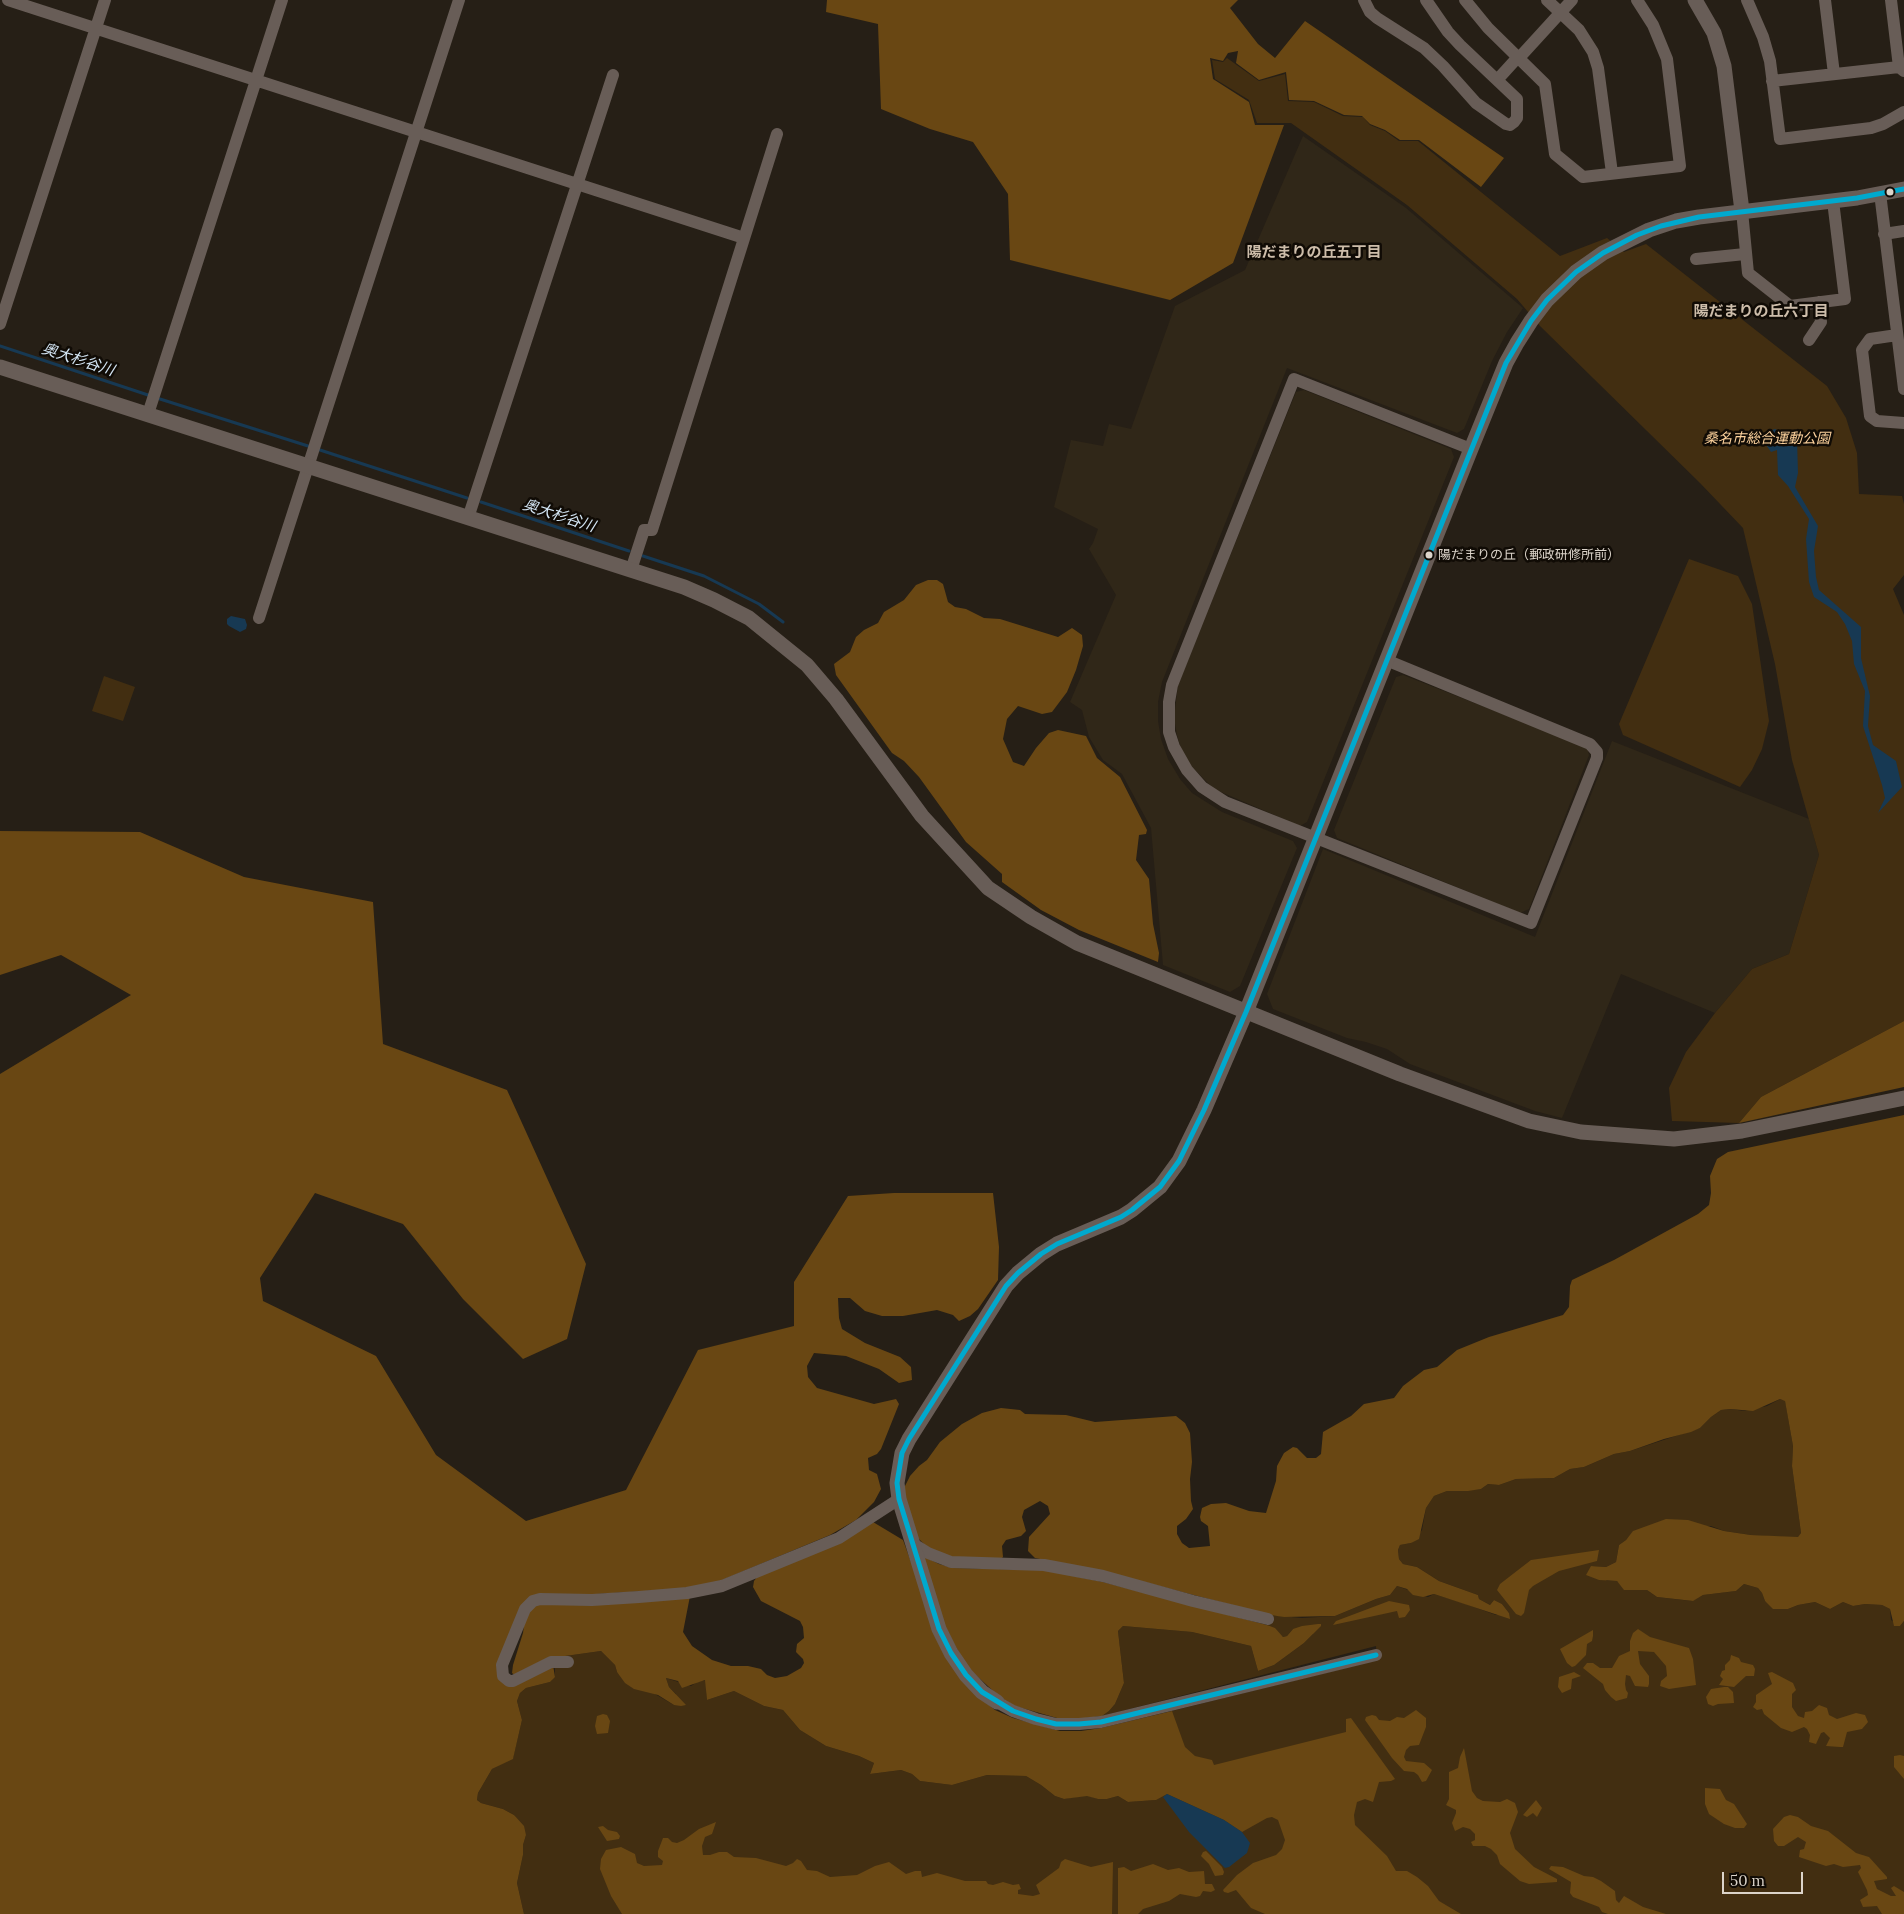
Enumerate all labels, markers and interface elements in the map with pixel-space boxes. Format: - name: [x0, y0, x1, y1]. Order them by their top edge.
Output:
- unlabelled marker: [1885, 187, 1895, 197]
- district label: 陽だまりの丘五丁目: [1247, 244, 1381, 262]
- district label: 陽だまりの丘六丁目: [1694, 303, 1828, 321]
- water label: 奥大杉谷川: [40, 340, 116, 380]
- park label: 桑名市総合運動公園: [1704, 431, 1830, 447]
- water label: 奥大杉谷川: [521, 496, 597, 536]
- place label: 陽だまりの丘（郵政研修所前）: [1438, 547, 1620, 563]
- marker: 陽だまりの丘（郵政研修所前）: [1424, 550, 1434, 560]
- scale bar: [1724, 1862, 1805, 1894]
- text: 50 m: [1730, 1871, 1765, 1890]

